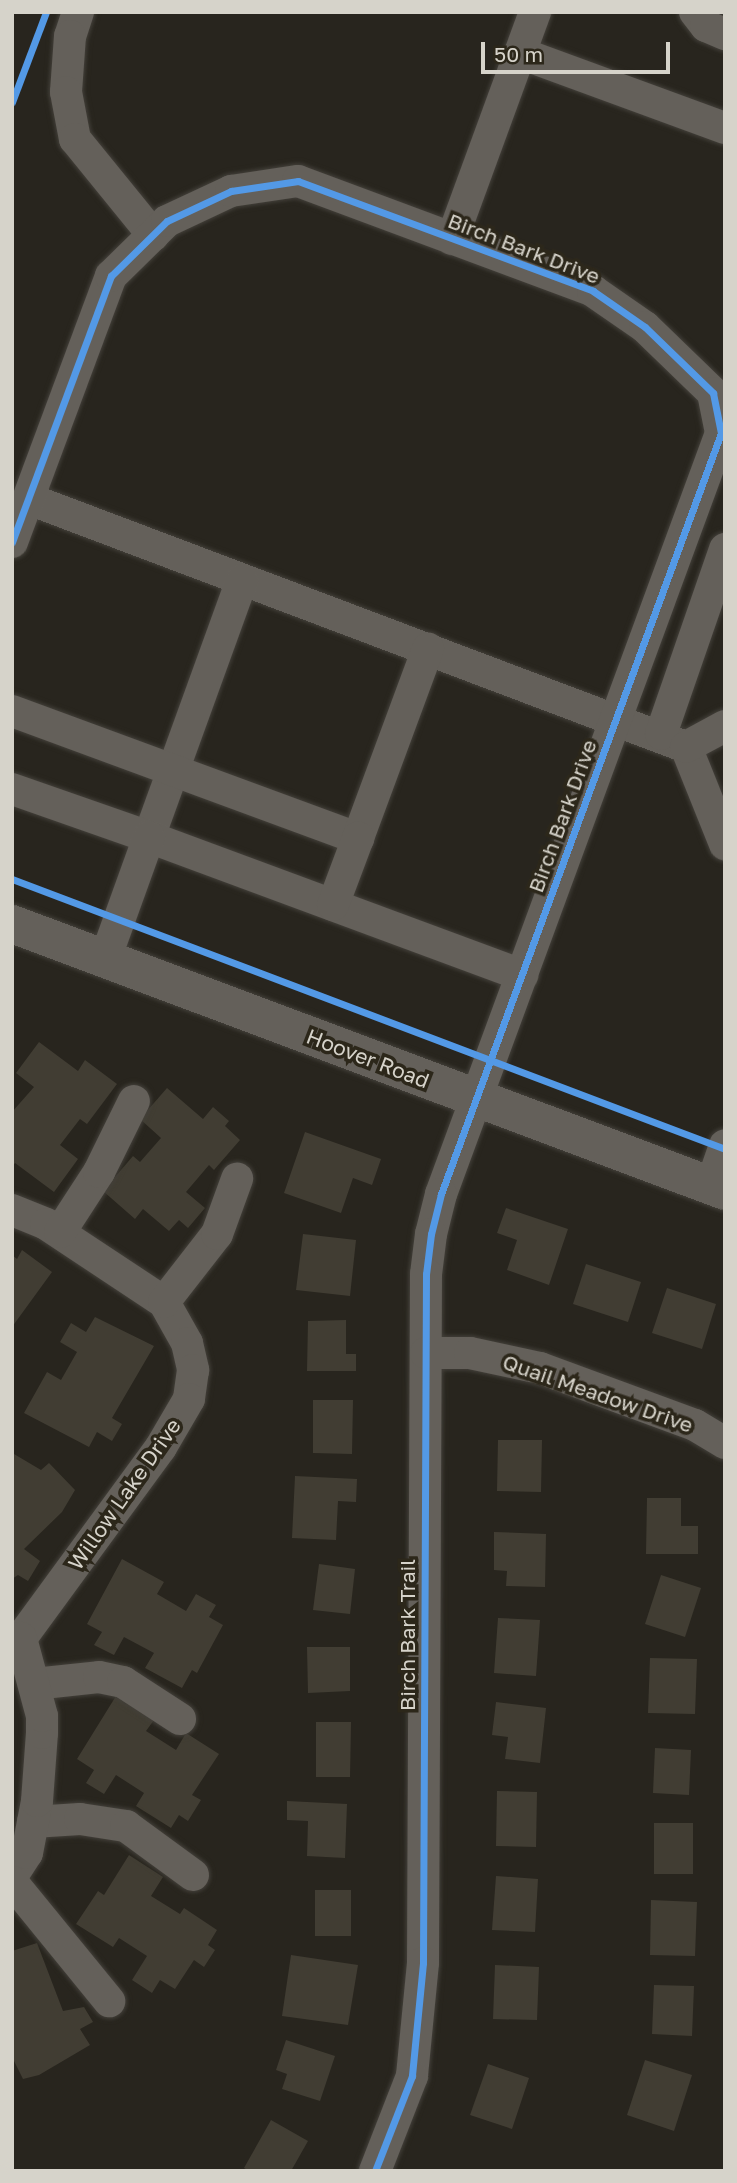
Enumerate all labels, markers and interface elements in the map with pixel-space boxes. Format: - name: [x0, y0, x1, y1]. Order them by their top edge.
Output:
- scale bar: [485, 28, 674, 72]
- text: 50 m: [494, 41, 543, 67]
- street label: Birch Bark Drive: [445, 207, 603, 289]
- street label: Birch Bark Drive: [523, 736, 601, 896]
- street label: Hoover Road: [303, 1023, 433, 1093]
- street label: Quail Meadow Drive: [500, 1349, 696, 1437]
- street label: Willow Lake Drive: [62, 1414, 186, 1574]
- street label: Birch Bark Trail: [394, 1559, 420, 1711]

